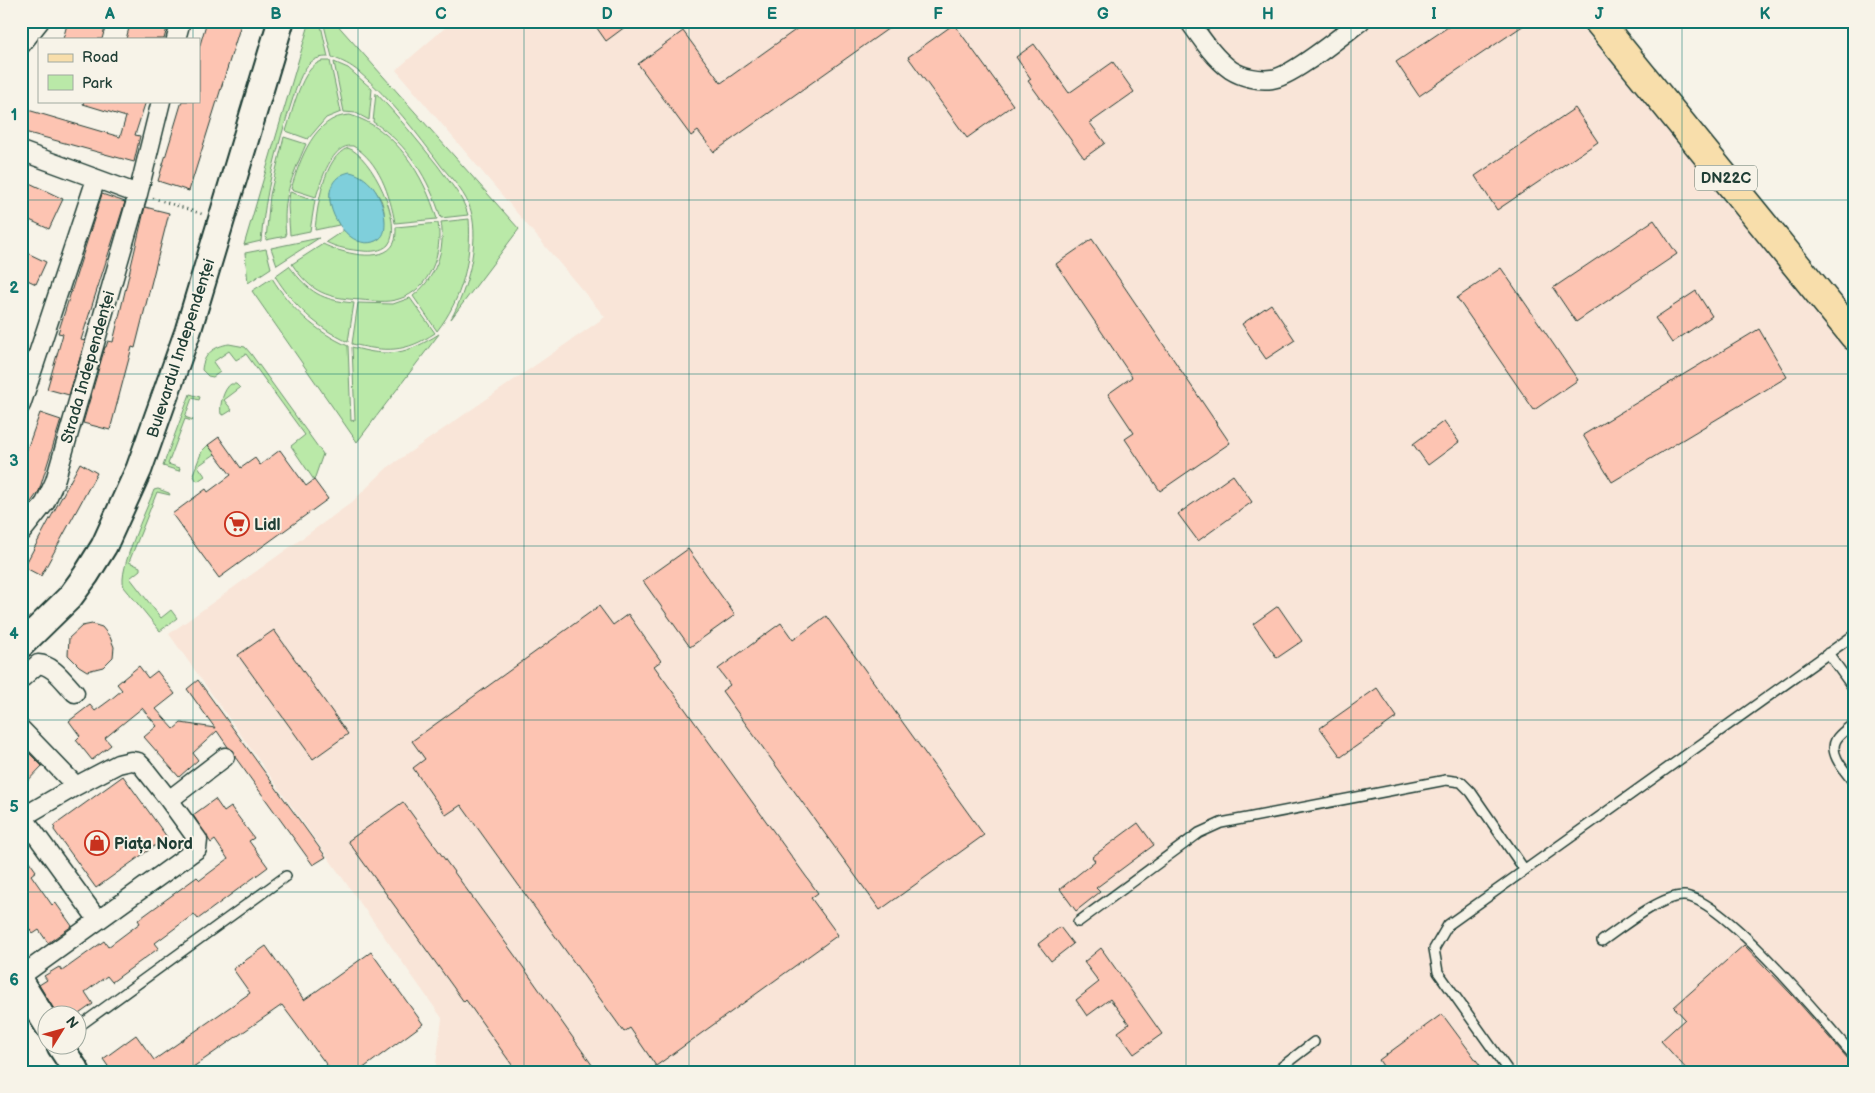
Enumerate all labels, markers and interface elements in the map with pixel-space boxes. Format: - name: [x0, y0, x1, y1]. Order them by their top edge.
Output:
- text: A: [104, 5, 115, 24]
- text: B: [270, 5, 282, 24]
- text: C: [435, 5, 447, 24]
- text: D: [601, 5, 613, 24]
- text: E: [767, 5, 777, 24]
- text: F: [933, 5, 943, 24]
- text: G: [1097, 5, 1109, 24]
- text: H: [1262, 5, 1274, 24]
- text: I: [1431, 5, 1437, 24]
- text: J: [1595, 5, 1604, 24]
- text: K: [1760, 5, 1771, 24]
- legend: [38, 38, 200, 102]
- text: Road: [82, 48, 118, 67]
- text: Park: [82, 74, 113, 93]
- text: 1: [11, 106, 17, 125]
- road number: DN22C: [1695, 166, 1757, 190]
- street label: Bulevardul Independenței: [143, 257, 219, 440]
- text: 2: [9, 279, 19, 298]
- street label: Strada Independenței: [58, 289, 119, 446]
- text: 3: [9, 452, 19, 471]
- supermarket icon: Lidl: [224, 511, 250, 537]
- place label: Lidl: [254, 516, 281, 535]
- text: 4: [9, 625, 19, 644]
- text: 5: [9, 798, 19, 817]
- shop icon: Piața Nord: [84, 830, 110, 856]
- place label: Piața Nord: [114, 835, 193, 854]
- text: 6: [9, 971, 19, 990]
- north arrow: [38, 1006, 88, 1056]
- text: N: [62, 1013, 82, 1032]

